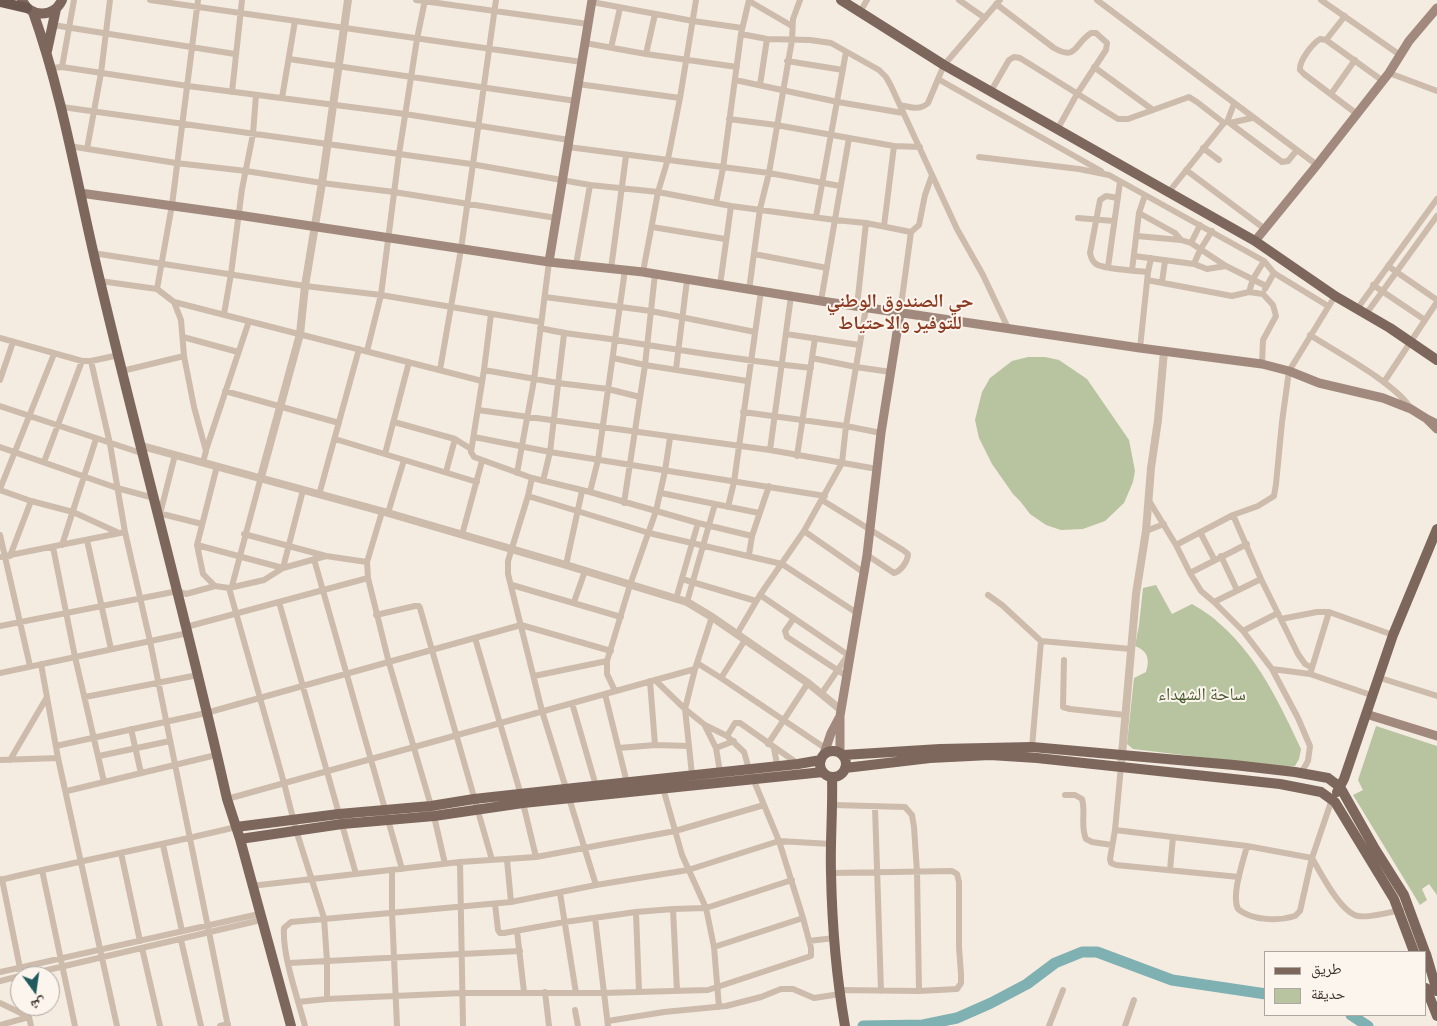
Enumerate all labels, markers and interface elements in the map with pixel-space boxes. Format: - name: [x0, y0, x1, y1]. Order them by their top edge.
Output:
- district label: حي الصندوق الوطني للتوفير والاحتياط: [826, 291, 974, 335]
- park label: ساحة الشهداء: [1158, 684, 1246, 706]
- legend: [1264, 951, 1427, 1016]
- text: طريق: [1311, 959, 1342, 978]
- north arrow: [10, 966, 60, 1016]
- text: حديقة: [1311, 984, 1345, 1003]
- text: ش: [29, 994, 48, 1015]

